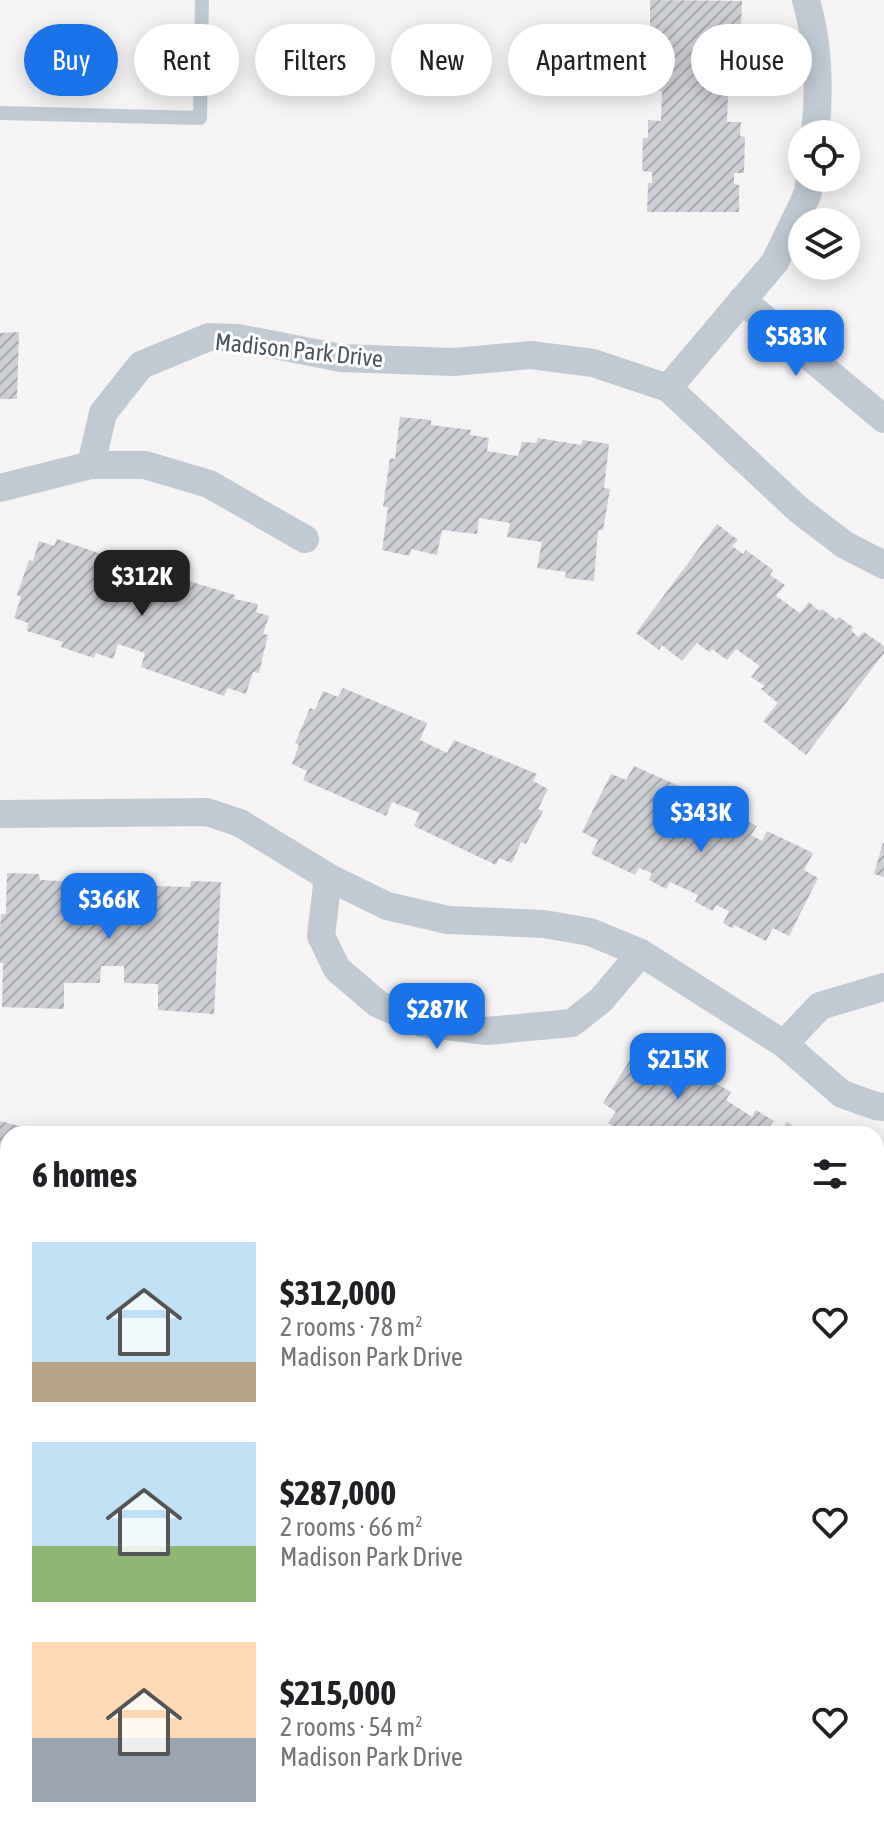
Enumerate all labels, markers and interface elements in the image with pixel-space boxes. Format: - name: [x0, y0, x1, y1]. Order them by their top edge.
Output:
- chip: Buy: [24, 24, 118, 96]
- chip: Rent: [134, 24, 239, 96]
- chip: Filters: [255, 24, 375, 96]
- chip: New: [391, 24, 492, 96]
- chip: Apartment: [508, 24, 675, 96]
- chip: House: [691, 24, 812, 96]
- map controls: [788, 120, 860, 280]
- button: locate: [788, 120, 860, 192]
- button: layers: [788, 208, 860, 280]
- pin: $583K: [740, 310, 852, 378]
- text: $583K: [766, 321, 826, 351]
- street label: Madison Park Drive: [214, 328, 384, 372]
- pin: $312K: [86, 550, 198, 618]
- text: $312K: [112, 561, 172, 591]
- pin: $343K: [645, 786, 757, 854]
- text: $343K: [671, 797, 731, 827]
- pin: $366K: [53, 873, 165, 941]
- text: $366K: [79, 884, 139, 914]
- pin: $287K: [381, 983, 493, 1051]
- text: $287K: [407, 994, 467, 1024]
- pin: $215K: [622, 1033, 734, 1101]
- text: $215K: [648, 1044, 708, 1074]
- icon: filters: [808, 1152, 852, 1196]
- text: 6 homes: [32, 1155, 137, 1194]
- text: $312,000: [280, 1273, 396, 1312]
- icon: home: [96, 1274, 192, 1370]
- icon: heart: [808, 1300, 852, 1344]
- text: 2 rooms · 78 m²: [280, 1312, 422, 1342]
- text: Madison Park Drive: [280, 1342, 463, 1372]
- text: $287,000: [280, 1473, 396, 1512]
- icon: home: [96, 1474, 192, 1570]
- icon: heart: [808, 1500, 852, 1544]
- text: 2 rooms · 66 m²: [280, 1512, 422, 1542]
- text: Madison Park Drive: [280, 1542, 463, 1572]
- text: $215,000: [280, 1673, 396, 1712]
- icon: home: [96, 1674, 192, 1770]
- icon: heart: [808, 1700, 852, 1744]
- text: 2 rooms · 54 m²: [280, 1712, 422, 1742]
- text: Madison Park Drive: [280, 1742, 463, 1772]

